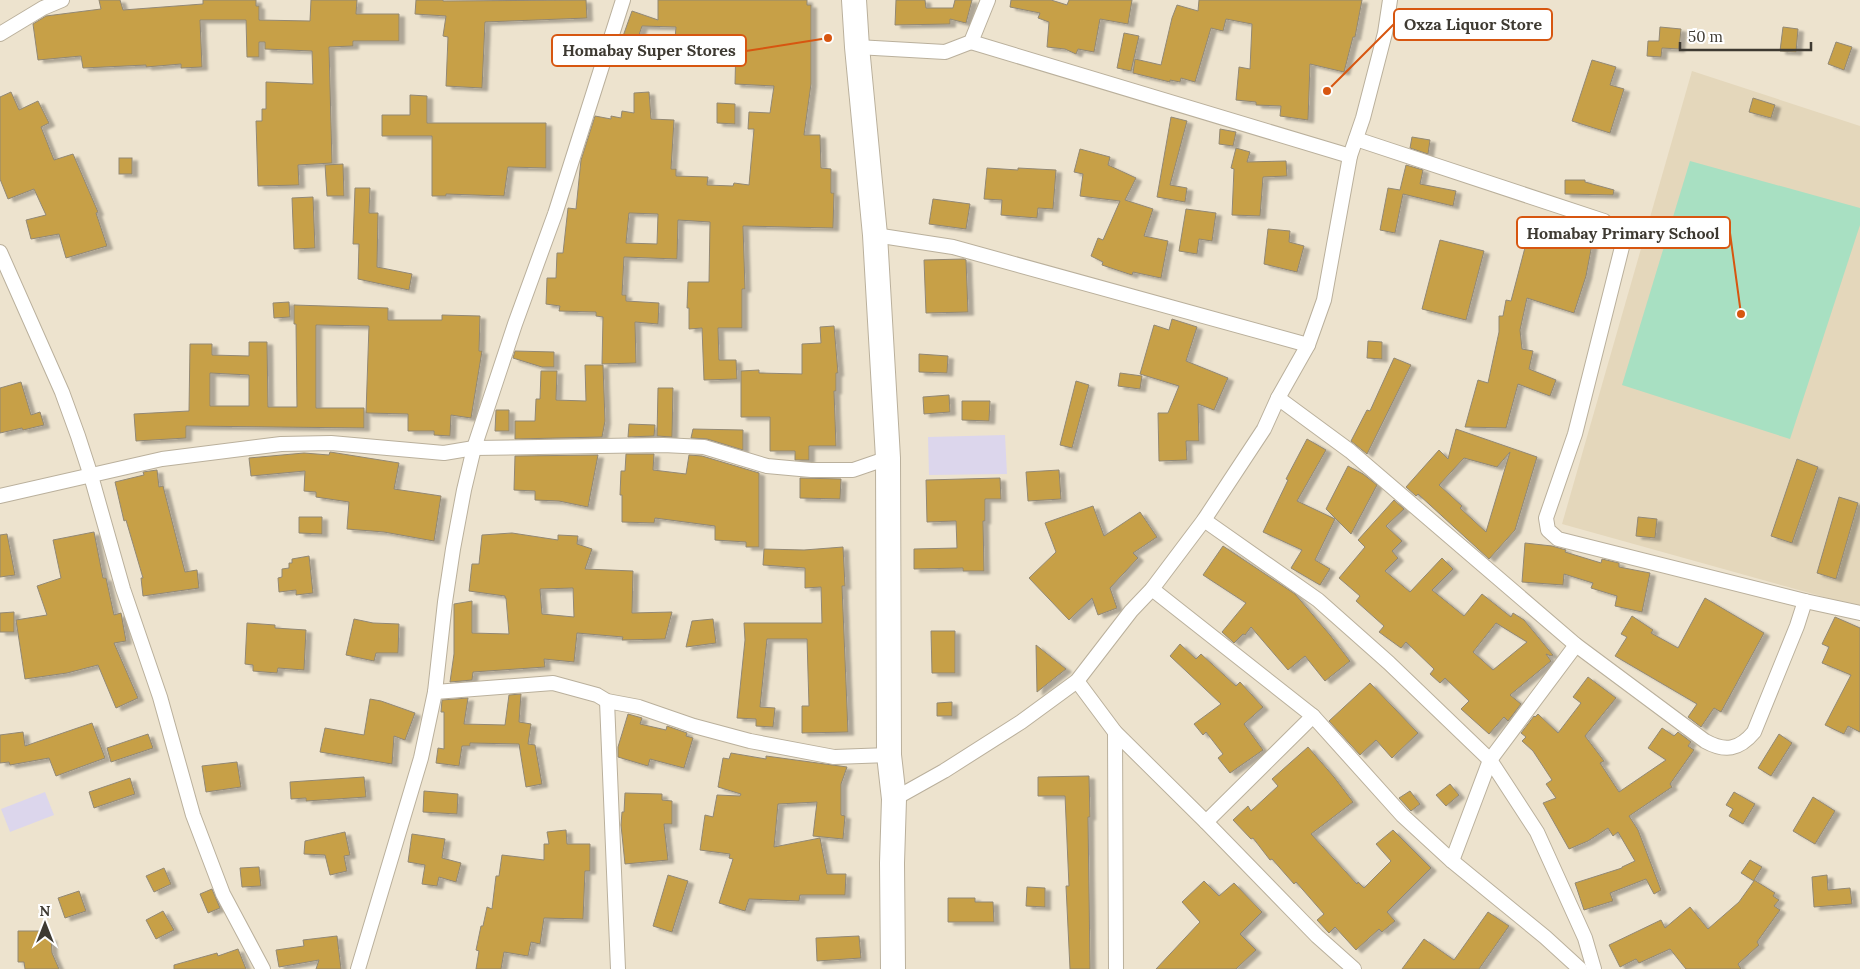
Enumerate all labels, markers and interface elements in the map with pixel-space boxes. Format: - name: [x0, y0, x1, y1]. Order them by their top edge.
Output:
- callout: Oxza Liquor Store: [1394, 9, 1552, 40]
- text: Oxza Liquor Store: [1404, 14, 1542, 34]
- scale bar: [1680, 20, 1811, 52]
- text: 50 m: [1688, 27, 1723, 46]
- callout: Homabay Super Stores: [552, 35, 746, 66]
- text: Homabay Super Stores: [562, 40, 736, 60]
- callout: Homabay Primary School: [1517, 217, 1730, 248]
- text: Homabay Primary School: [1526, 223, 1720, 243]
- north arrow: [20, 899, 70, 949]
- text: N: [40, 902, 51, 920]

